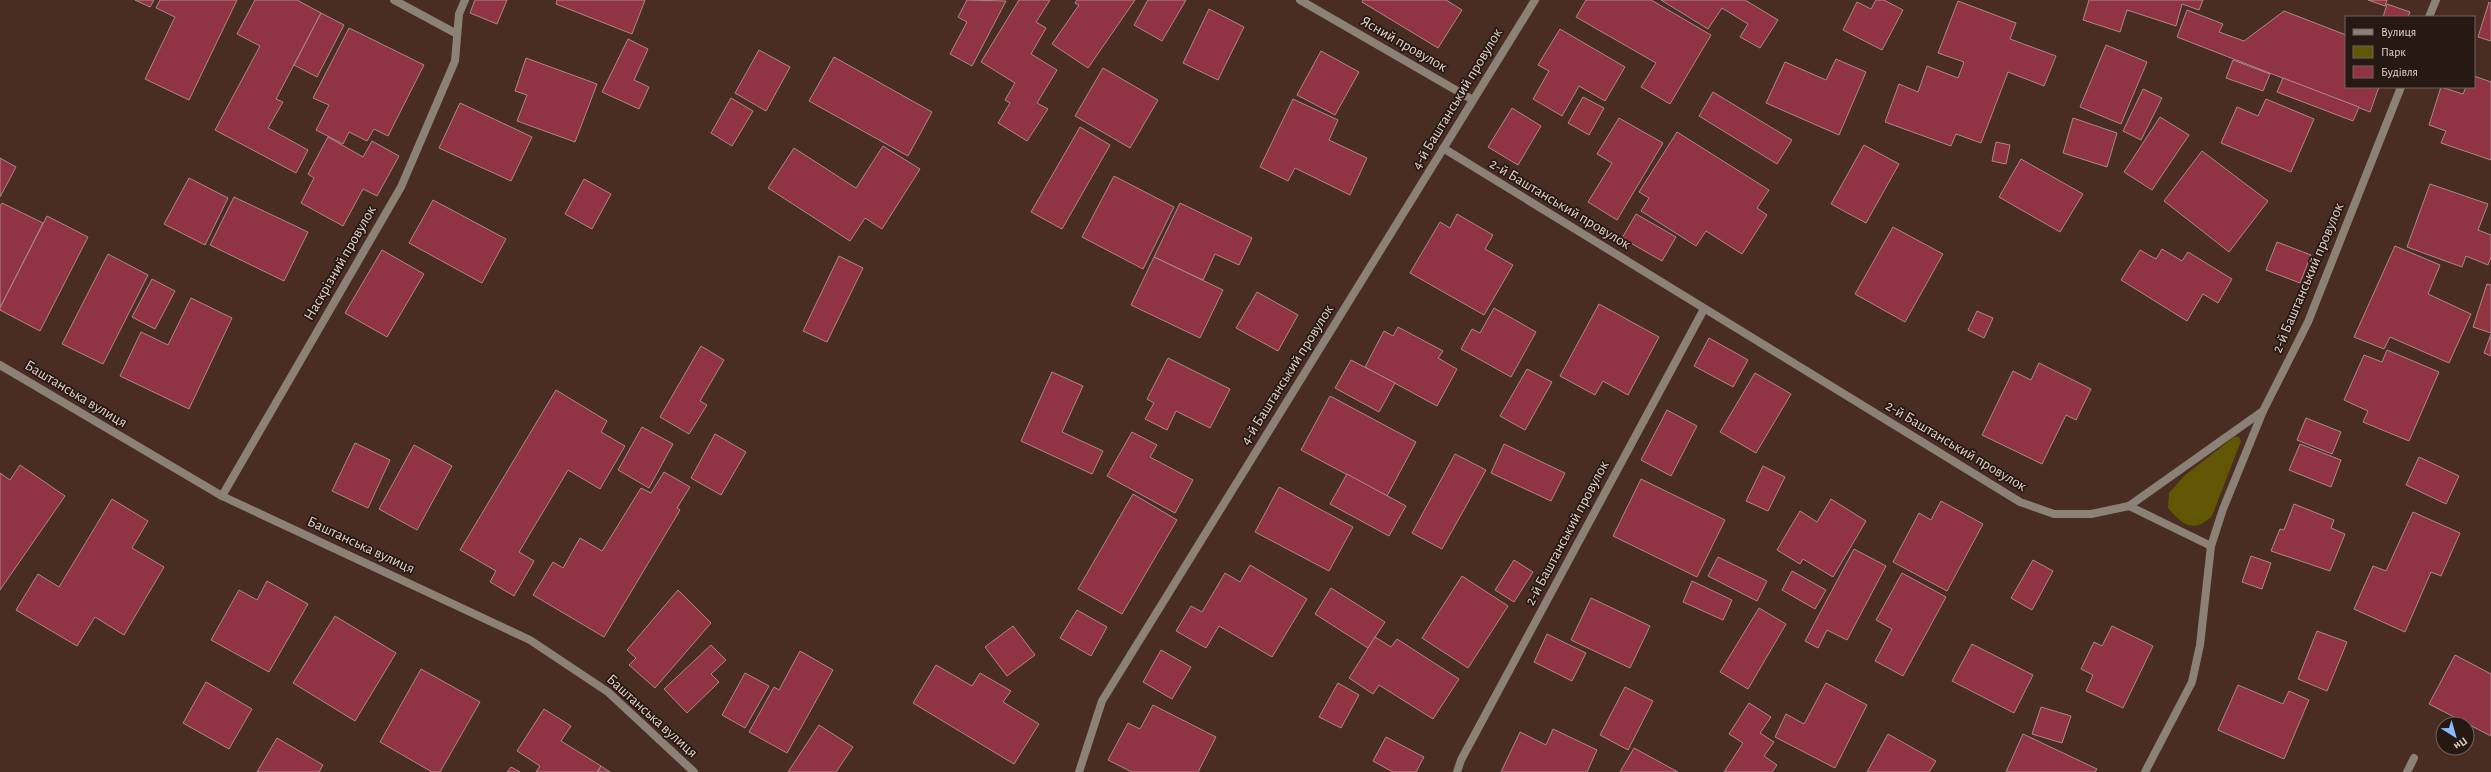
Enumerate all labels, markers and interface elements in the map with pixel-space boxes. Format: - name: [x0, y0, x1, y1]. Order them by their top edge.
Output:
- street label: Ясний провулок: [1358, 13, 1450, 75]
- legend: [2345, 16, 2475, 88]
- street label: 4-й Баштанський провулок: [1409, 26, 1505, 172]
- text: Вулиця: [2381, 26, 2416, 39]
- text: Парк: [2381, 46, 2406, 58]
- text: Будівля: [2381, 66, 2418, 79]
- street label: 2-й Баштанський провулок: [1487, 156, 1633, 252]
- street label: 2-й Баштанський провулок: [2270, 201, 2347, 355]
- street label: Наскрізний провулок: [301, 203, 379, 323]
- street label: 4-й Баштанський провулок: [1238, 302, 1336, 448]
- street label: Баштанська вулиця: [22, 358, 130, 430]
- street label: 2-й Баштанський провулок: [1883, 398, 2029, 494]
- street label: 2-й Баштанський провулок: [1522, 458, 1612, 608]
- street label: Баштанська вулиця: [305, 514, 417, 576]
- street label: Баштанська вулиця: [604, 671, 700, 761]
- north arrow: [2435, 716, 2475, 756]
- text: Пн: [2452, 735, 2469, 752]

